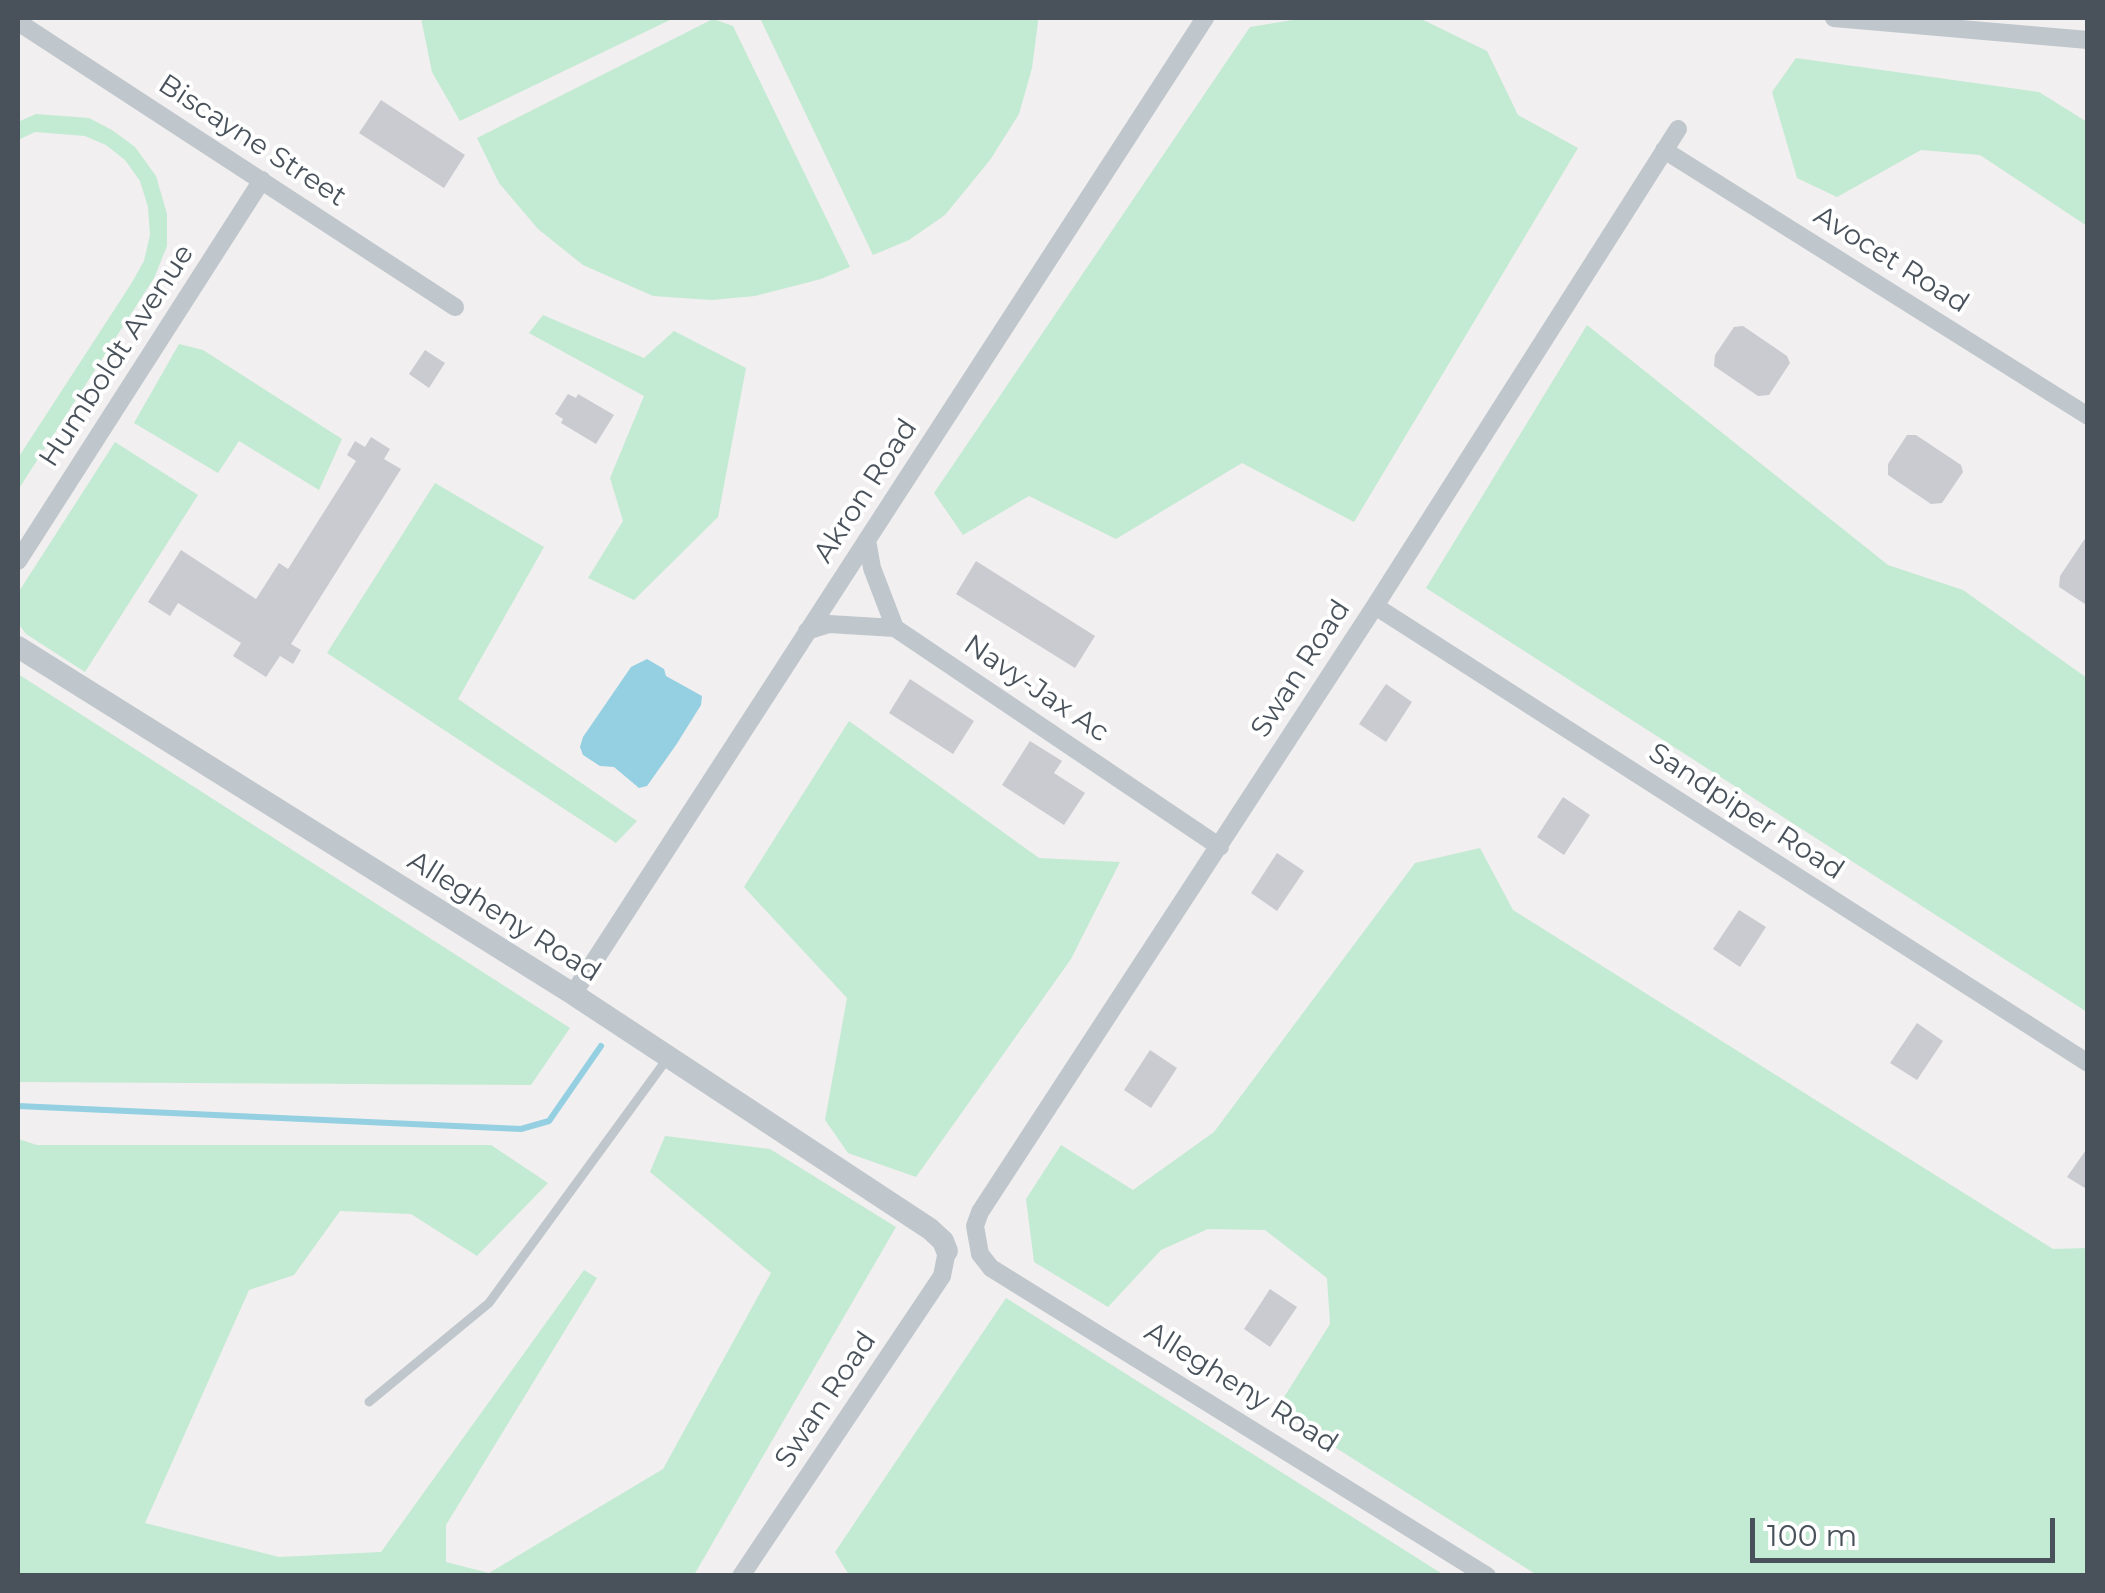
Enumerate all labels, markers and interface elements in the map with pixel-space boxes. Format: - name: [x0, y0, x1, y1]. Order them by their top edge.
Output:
- street label: Biscayne Street: [152, 68, 352, 214]
- street label: Avocet Road: [1807, 199, 1975, 321]
- street label: Humboldt Avenue: [33, 238, 201, 474]
- street label: Akron Road: [807, 413, 925, 569]
- street label: Swan Road: [1244, 594, 1358, 744]
- street label: Navy-Jax Ac: [957, 628, 1115, 750]
- street label: Sandpiper Road: [1642, 736, 1850, 888]
- street label: Allegheny Road: [401, 844, 607, 990]
- street label: Allegheny Road: [1138, 1315, 1344, 1461]
- street label: Swan Road: [768, 1326, 884, 1474]
- scale bar: [1755, 1498, 2060, 1560]
- text: 100 m: [1767, 1517, 1857, 1554]

